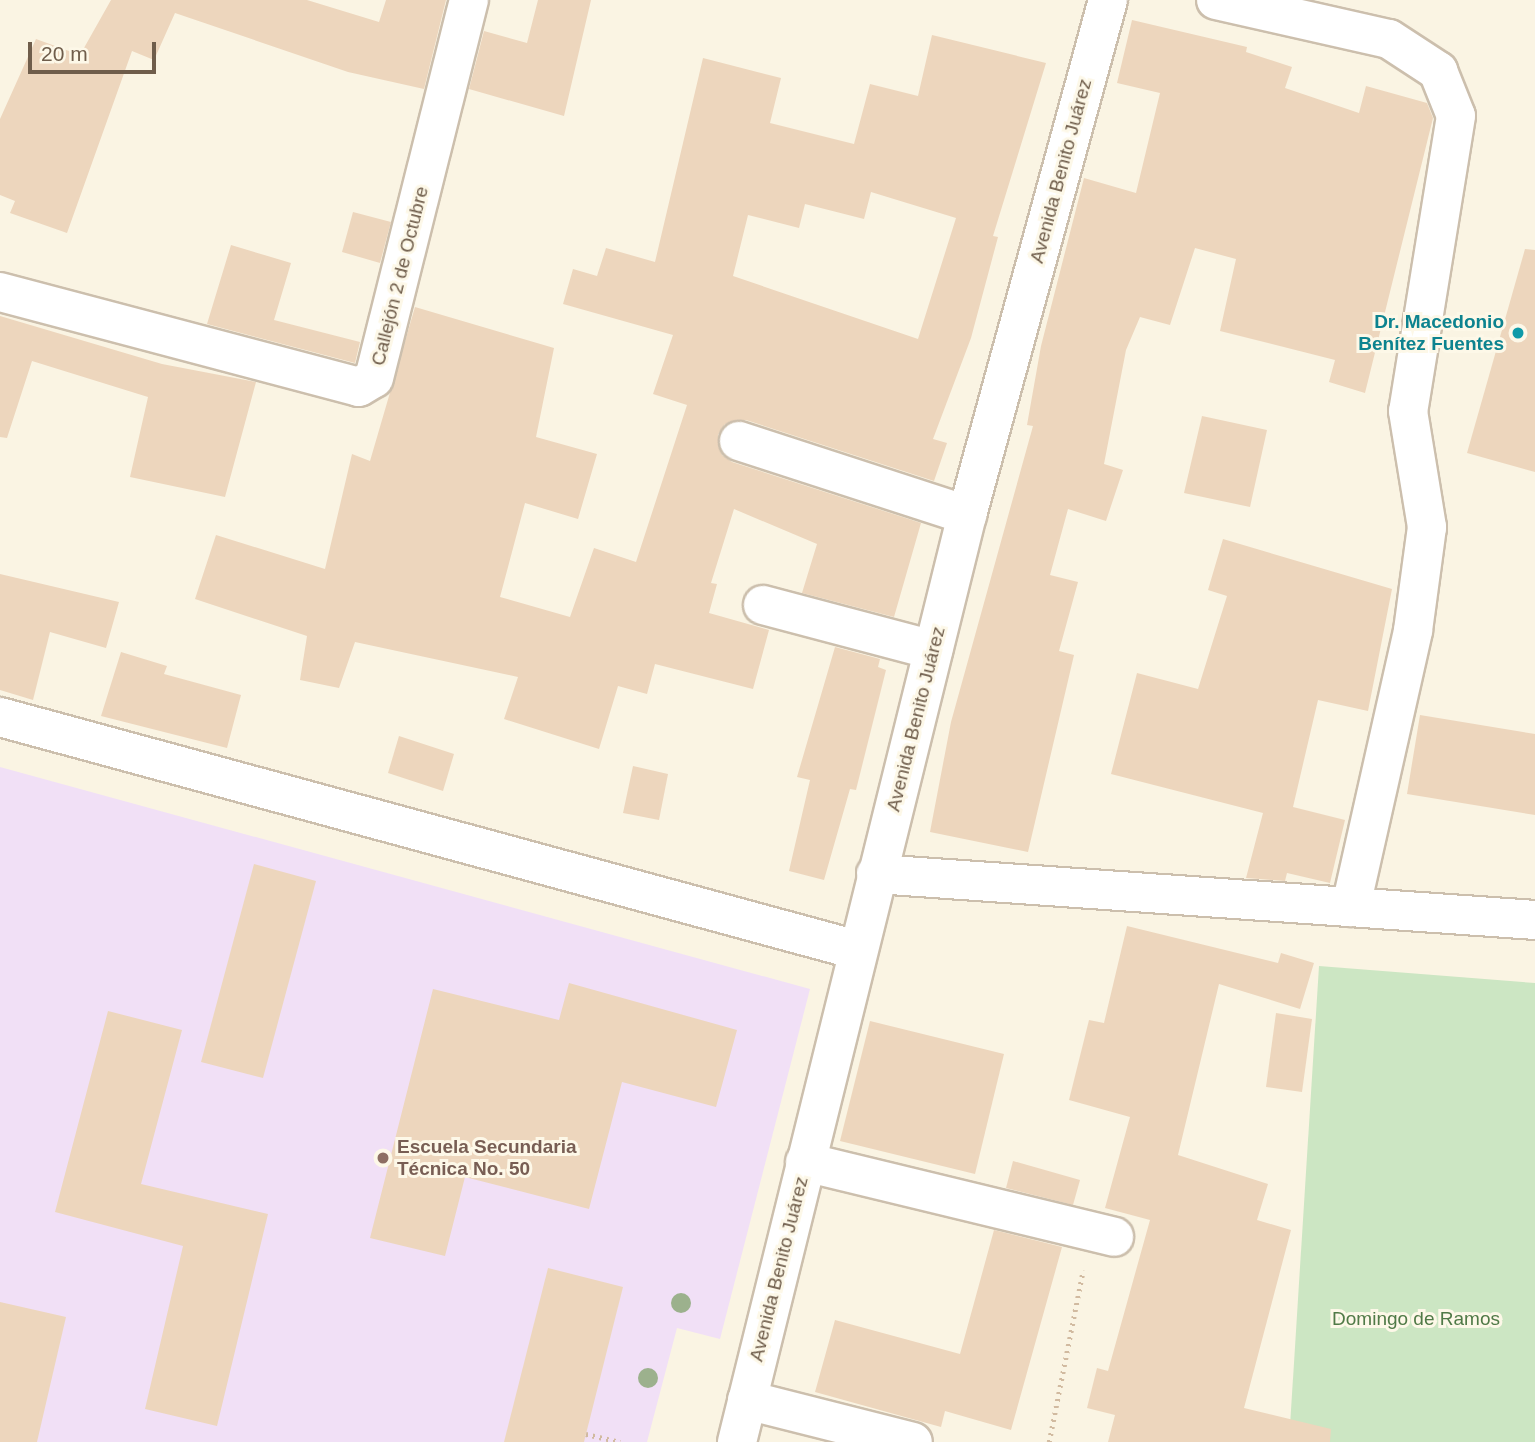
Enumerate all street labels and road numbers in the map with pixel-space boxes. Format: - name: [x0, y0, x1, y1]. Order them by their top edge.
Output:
- street label: Avenida Benito Juárez: [1025, 76, 1097, 266]
- street label: Callejón 2 de Octubre: [367, 184, 433, 368]
- street label: Avenida Benito Juárez: [882, 624, 950, 814]
- street label: Avenida Benito Juárez: [745, 1174, 813, 1364]

